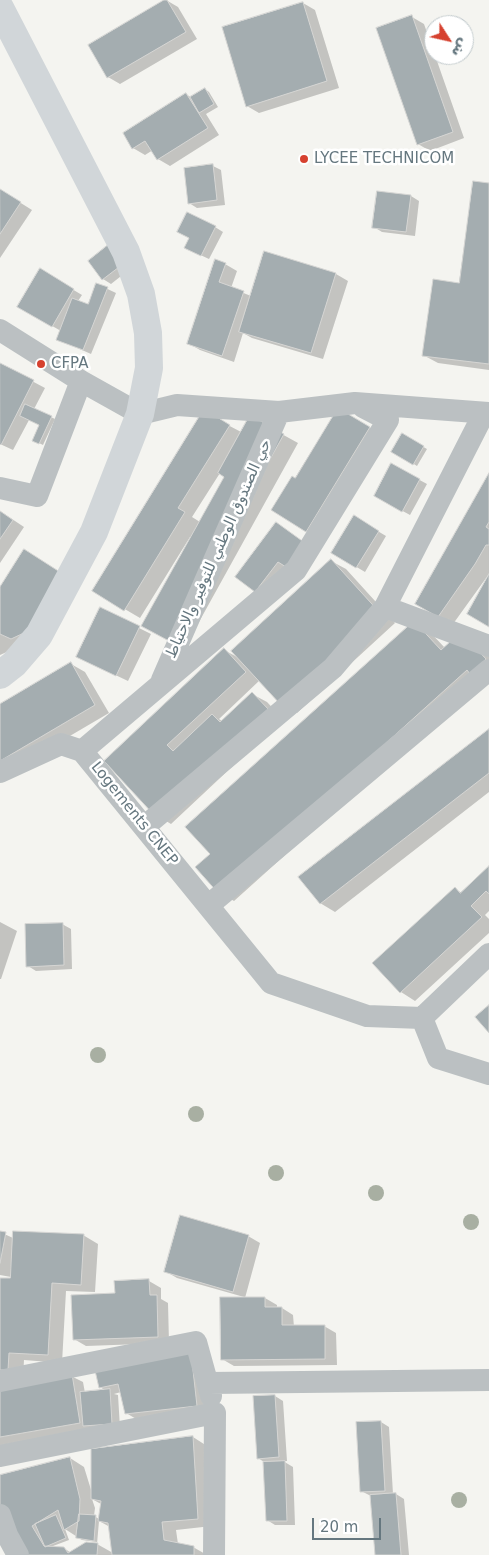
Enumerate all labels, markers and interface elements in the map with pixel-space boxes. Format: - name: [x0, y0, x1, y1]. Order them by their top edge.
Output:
- north arrow: [424, 15, 474, 65]
- text: ش: [448, 36, 473, 61]
- place label: LYCEE TECHNICOM: [314, 150, 454, 168]
- marker: LYCEE TECHNICOM: [298, 153, 310, 165]
- place label: CFPA: [51, 355, 88, 373]
- marker: CFPA: [35, 358, 47, 370]
- street label: حي الصندوق الوطني للتوفير والاحتياط: [162, 437, 276, 661]
- street label: Logements CNEP: [87, 759, 181, 869]
- scale bar: [314, 1508, 383, 1540]
- text: 20 m: [320, 1518, 358, 1536]

